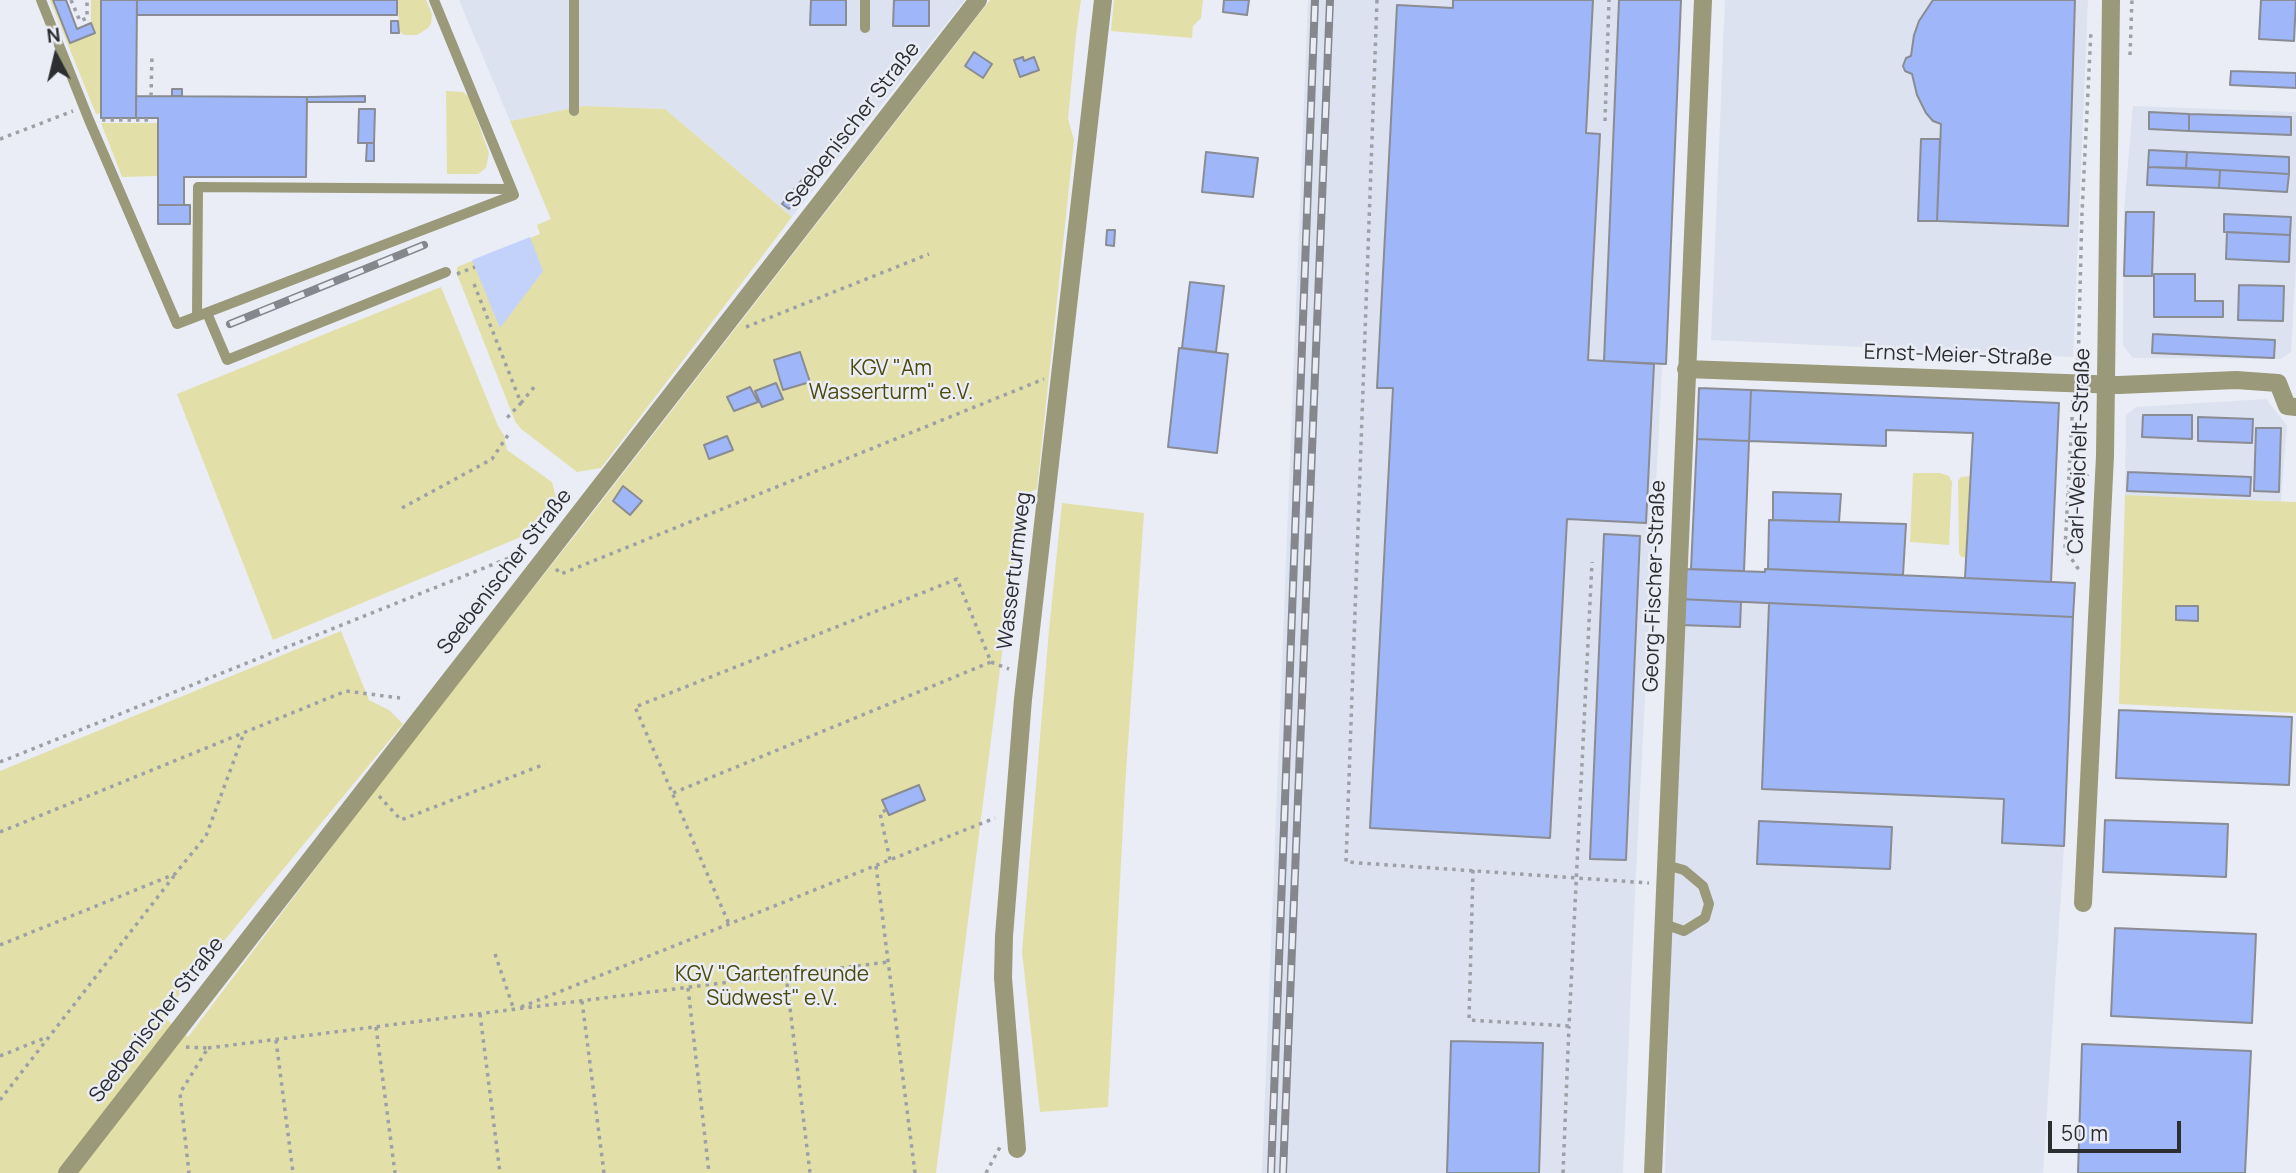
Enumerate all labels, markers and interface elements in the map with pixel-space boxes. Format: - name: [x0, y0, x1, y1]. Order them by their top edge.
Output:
- north arrow: [21, 21, 91, 91]
- text: N: [45, 21, 62, 49]
- street label: Seebenischer Straße: [780, 37, 926, 213]
- street label: Ernst-Meier-Straße: [1863, 340, 2053, 372]
- street label: Carl-Weichelt-Straße: [2064, 348, 2096, 554]
- park label: KGV "Am Wasserturm" e.V.: [809, 356, 973, 406]
- street label: Georg-Fischer-Straße: [1639, 480, 1671, 692]
- street label: Seebenischer Straße: [432, 484, 578, 660]
- street label: Wasserturmweg: [993, 491, 1037, 651]
- street label: Seebenischer Straße: [84, 932, 230, 1108]
- park label: KGV "Gartenfreunde Südwest" e.V.: [675, 962, 869, 1012]
- scale bar: [2051, 1106, 2184, 1150]
- text: 50 m: [2061, 1119, 2108, 1147]

